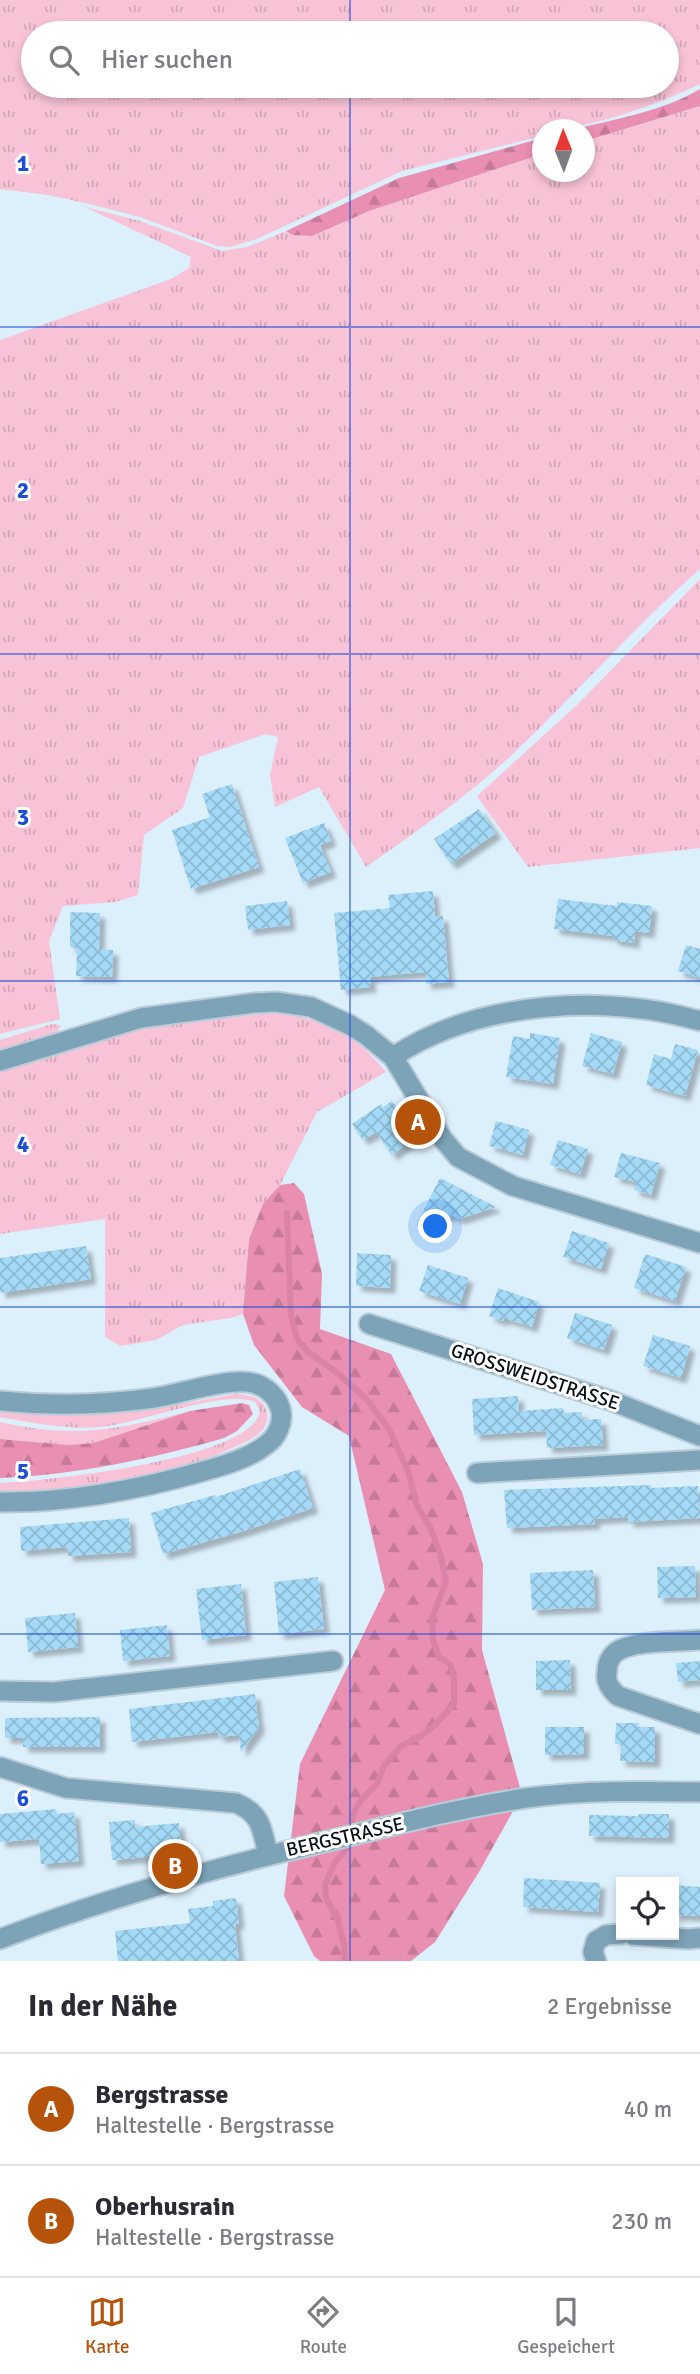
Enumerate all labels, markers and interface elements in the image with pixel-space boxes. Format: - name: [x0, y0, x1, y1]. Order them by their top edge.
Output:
- search box: [21, 21, 679, 98]
- icon: search: [45, 41, 83, 79]
- text: Hier suchen: [101, 44, 233, 76]
- north arrow: [532, 119, 595, 182]
- text: 1: [17, 149, 29, 178]
- text: 2: [17, 476, 29, 505]
- text: 3: [17, 803, 29, 832]
- pin: A: [395, 1096, 441, 1148]
- text: 4: [17, 1130, 29, 1159]
- your location: [418, 1209, 452, 1243]
- street label: GROSSWEIDSTRASSE: [448, 1338, 622, 1416]
- text: 5: [17, 1457, 29, 1486]
- text: 6: [17, 1784, 29, 1813]
- street label: BERGSTRASSE: [284, 1812, 406, 1862]
- pin: B: [152, 1840, 198, 1892]
- map controls: [616, 1877, 679, 1940]
- button: locate: [616, 1877, 679, 1940]
- text: In der Nähe: [28, 1988, 177, 2025]
- text: 2 Ergebnisse: [547, 1992, 672, 2021]
- text: Bergstrasse: [95, 2079, 228, 2111]
- text: A: [44, 2095, 58, 2124]
- text: 40 m: [624, 2095, 672, 2124]
- text: Haltestelle · Bergstrasse: [95, 2111, 335, 2140]
- text: Oberhusrain: [95, 2191, 235, 2223]
- text: B: [44, 2207, 58, 2236]
- text: 230 m: [611, 2207, 672, 2236]
- text: Haltestelle · Bergstrasse: [95, 2223, 335, 2252]
- tab: Karte: [85, 2293, 129, 2359]
- tab: Route: [300, 2293, 347, 2359]
- tab: Gespeichert: [517, 2293, 615, 2359]

